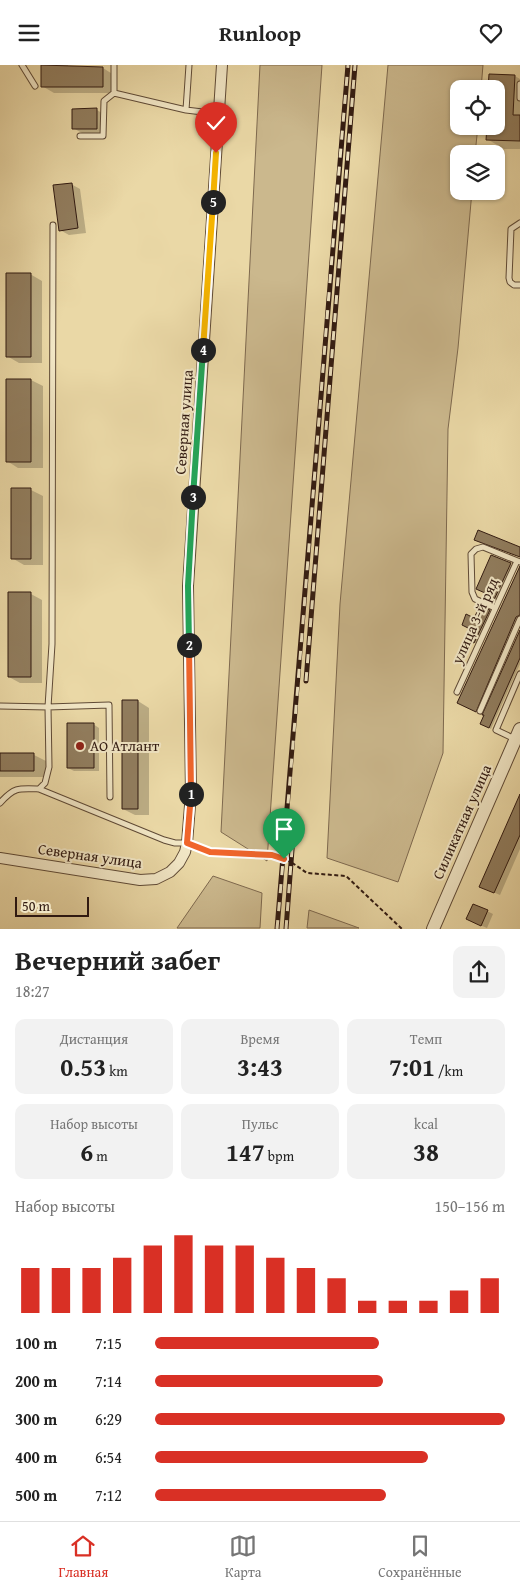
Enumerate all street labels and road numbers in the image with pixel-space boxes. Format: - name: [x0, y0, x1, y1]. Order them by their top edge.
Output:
- street label: Северная улица: [169, 368, 198, 475]
- street label: улица 3-й ряд: [446, 574, 503, 668]
- street label: Силикатная улица: [427, 760, 497, 883]
- street label: Северная улица: [37, 838, 144, 873]

